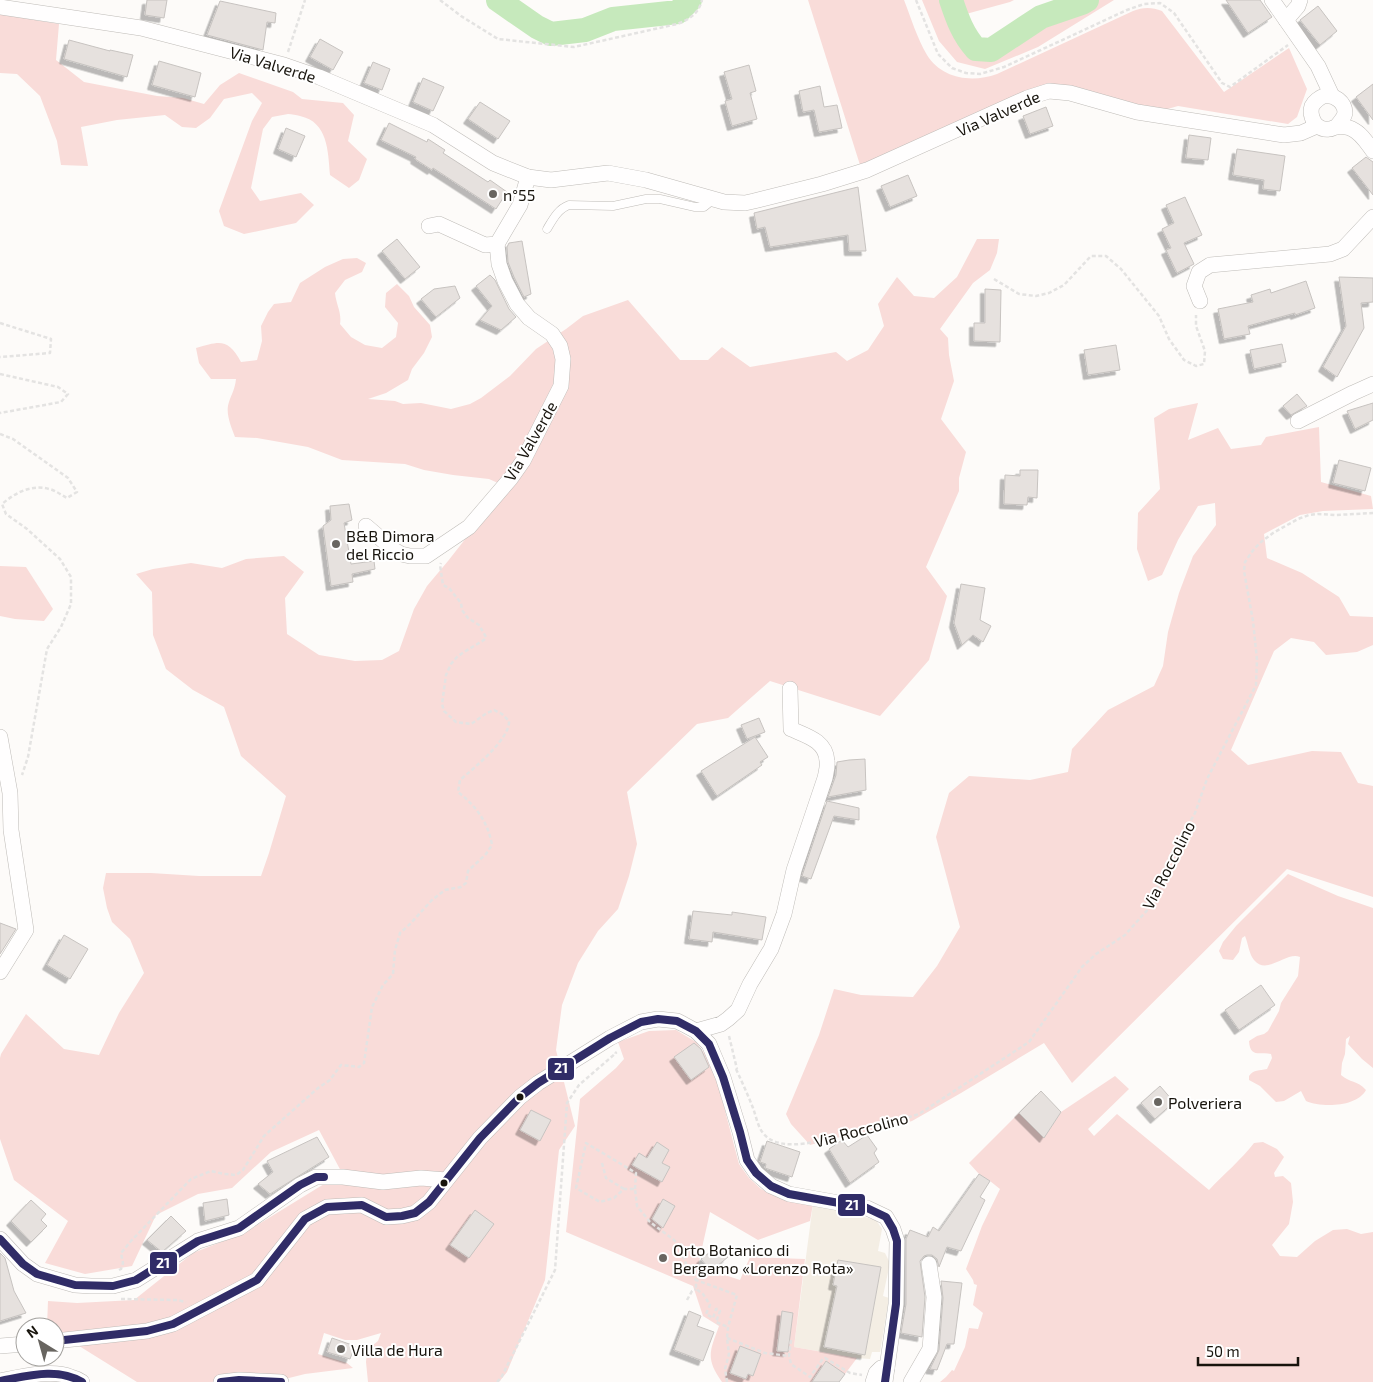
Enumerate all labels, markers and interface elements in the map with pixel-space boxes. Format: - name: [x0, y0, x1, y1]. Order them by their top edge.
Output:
- street label: Via Valverde: [228, 42, 318, 86]
- street label: Via Valverde: [953, 86, 1043, 140]
- place label: n°55: [503, 185, 535, 204]
- marker: n°55: [487, 188, 499, 200]
- street label: Via Valverde: [499, 398, 561, 484]
- place label: B&B Dimora del Riccio: [346, 526, 435, 563]
- marker: B&B Dimora del Riccio: [330, 538, 342, 550]
- street label: Via Roccolino: [1138, 818, 1198, 912]
- line badge: 21: [547, 1057, 575, 1081]
- text: 21: [554, 1059, 568, 1076]
- unlabelled marker: [515, 1092, 525, 1102]
- place label: Polveriera: [1168, 1093, 1242, 1112]
- marker: Polveriera: [1152, 1096, 1164, 1108]
- street label: Via Roccolino: [812, 1107, 910, 1151]
- unlabelled marker: [439, 1178, 449, 1188]
- line badge: 21: [837, 1193, 866, 1217]
- text: 21: [845, 1196, 859, 1213]
- place label: Orto Botanico di Bergamo «Lorenzo Rota»: [673, 1240, 854, 1277]
- line badge: 21: [149, 1251, 178, 1275]
- marker: Orto Botanico di Bergamo «Lorenzo Rota»: [657, 1252, 669, 1264]
- text: 21: [156, 1254, 170, 1271]
- north arrow: [15, 1317, 65, 1367]
- text: N: [23, 1321, 41, 1341]
- scale bar: [1198, 1334, 1298, 1366]
- place label: Villa de Hura: [351, 1340, 443, 1359]
- text: 50 m: [1206, 1342, 1240, 1360]
- marker: Villa de Hura: [335, 1343, 347, 1355]

